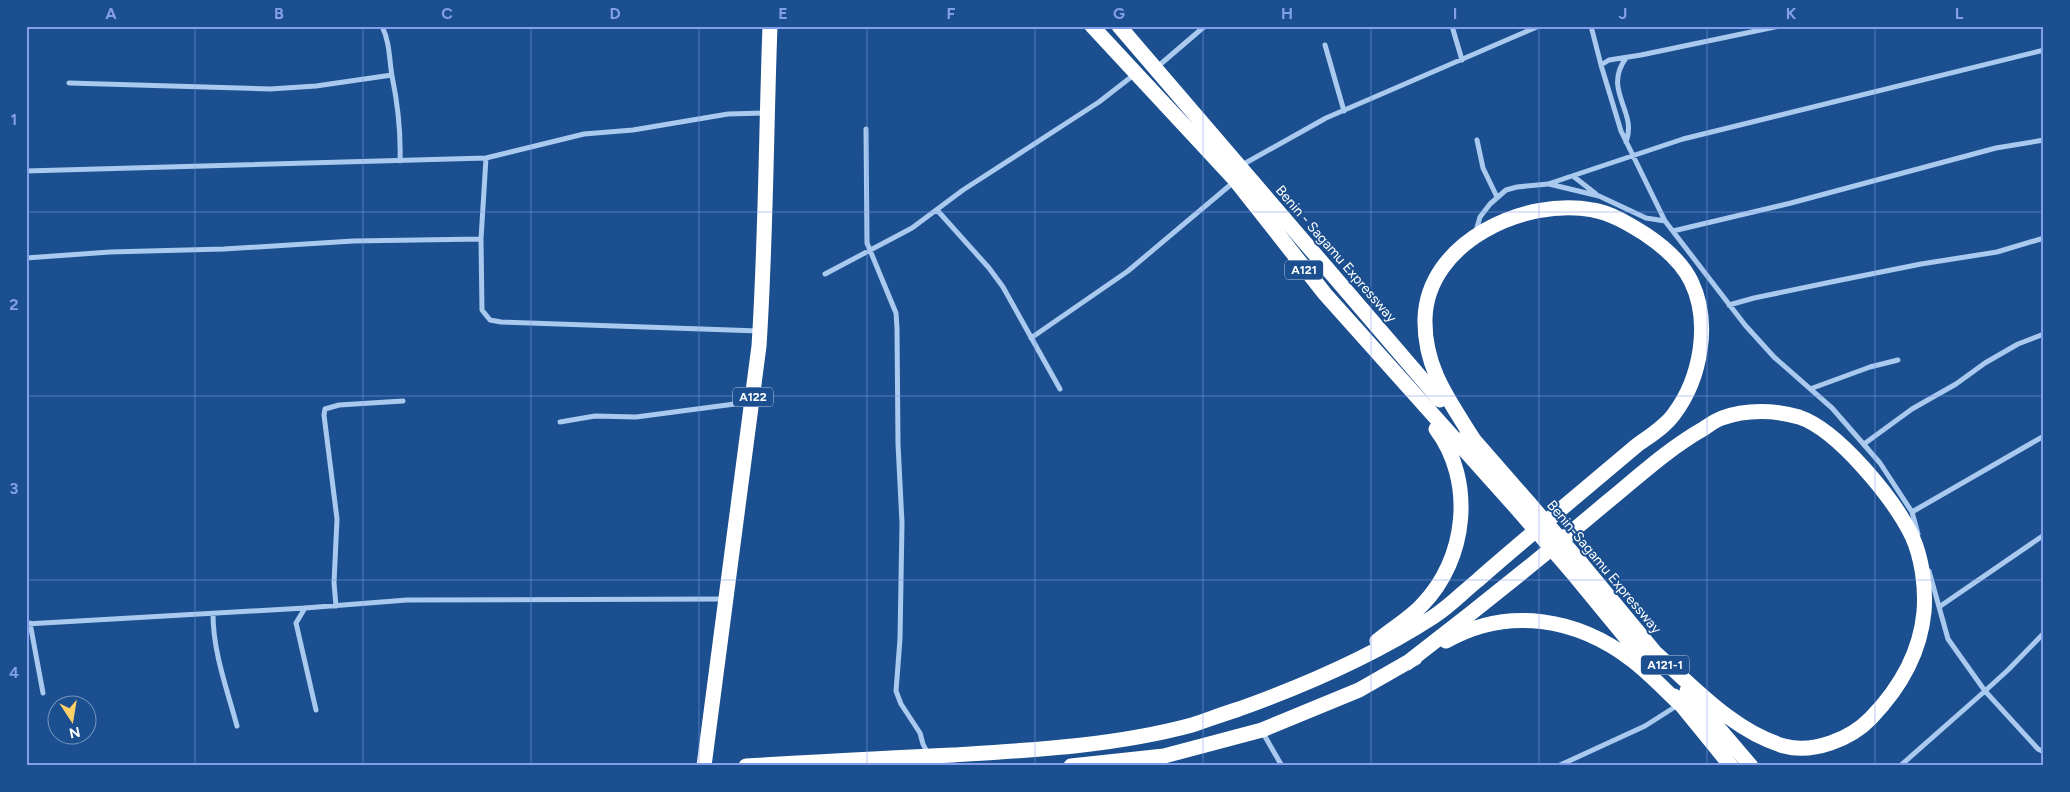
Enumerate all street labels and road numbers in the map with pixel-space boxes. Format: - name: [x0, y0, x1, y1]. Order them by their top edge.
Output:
- street label: Benin - Sagamu Expressway: [1272, 182, 1401, 326]
- road number: A121: [1285, 260, 1323, 280]
- road number: A122: [733, 388, 773, 407]
- street label: Benin-Sagamu Expressway: [1543, 497, 1665, 638]
- road number: A121-1: [1641, 656, 1689, 674]

